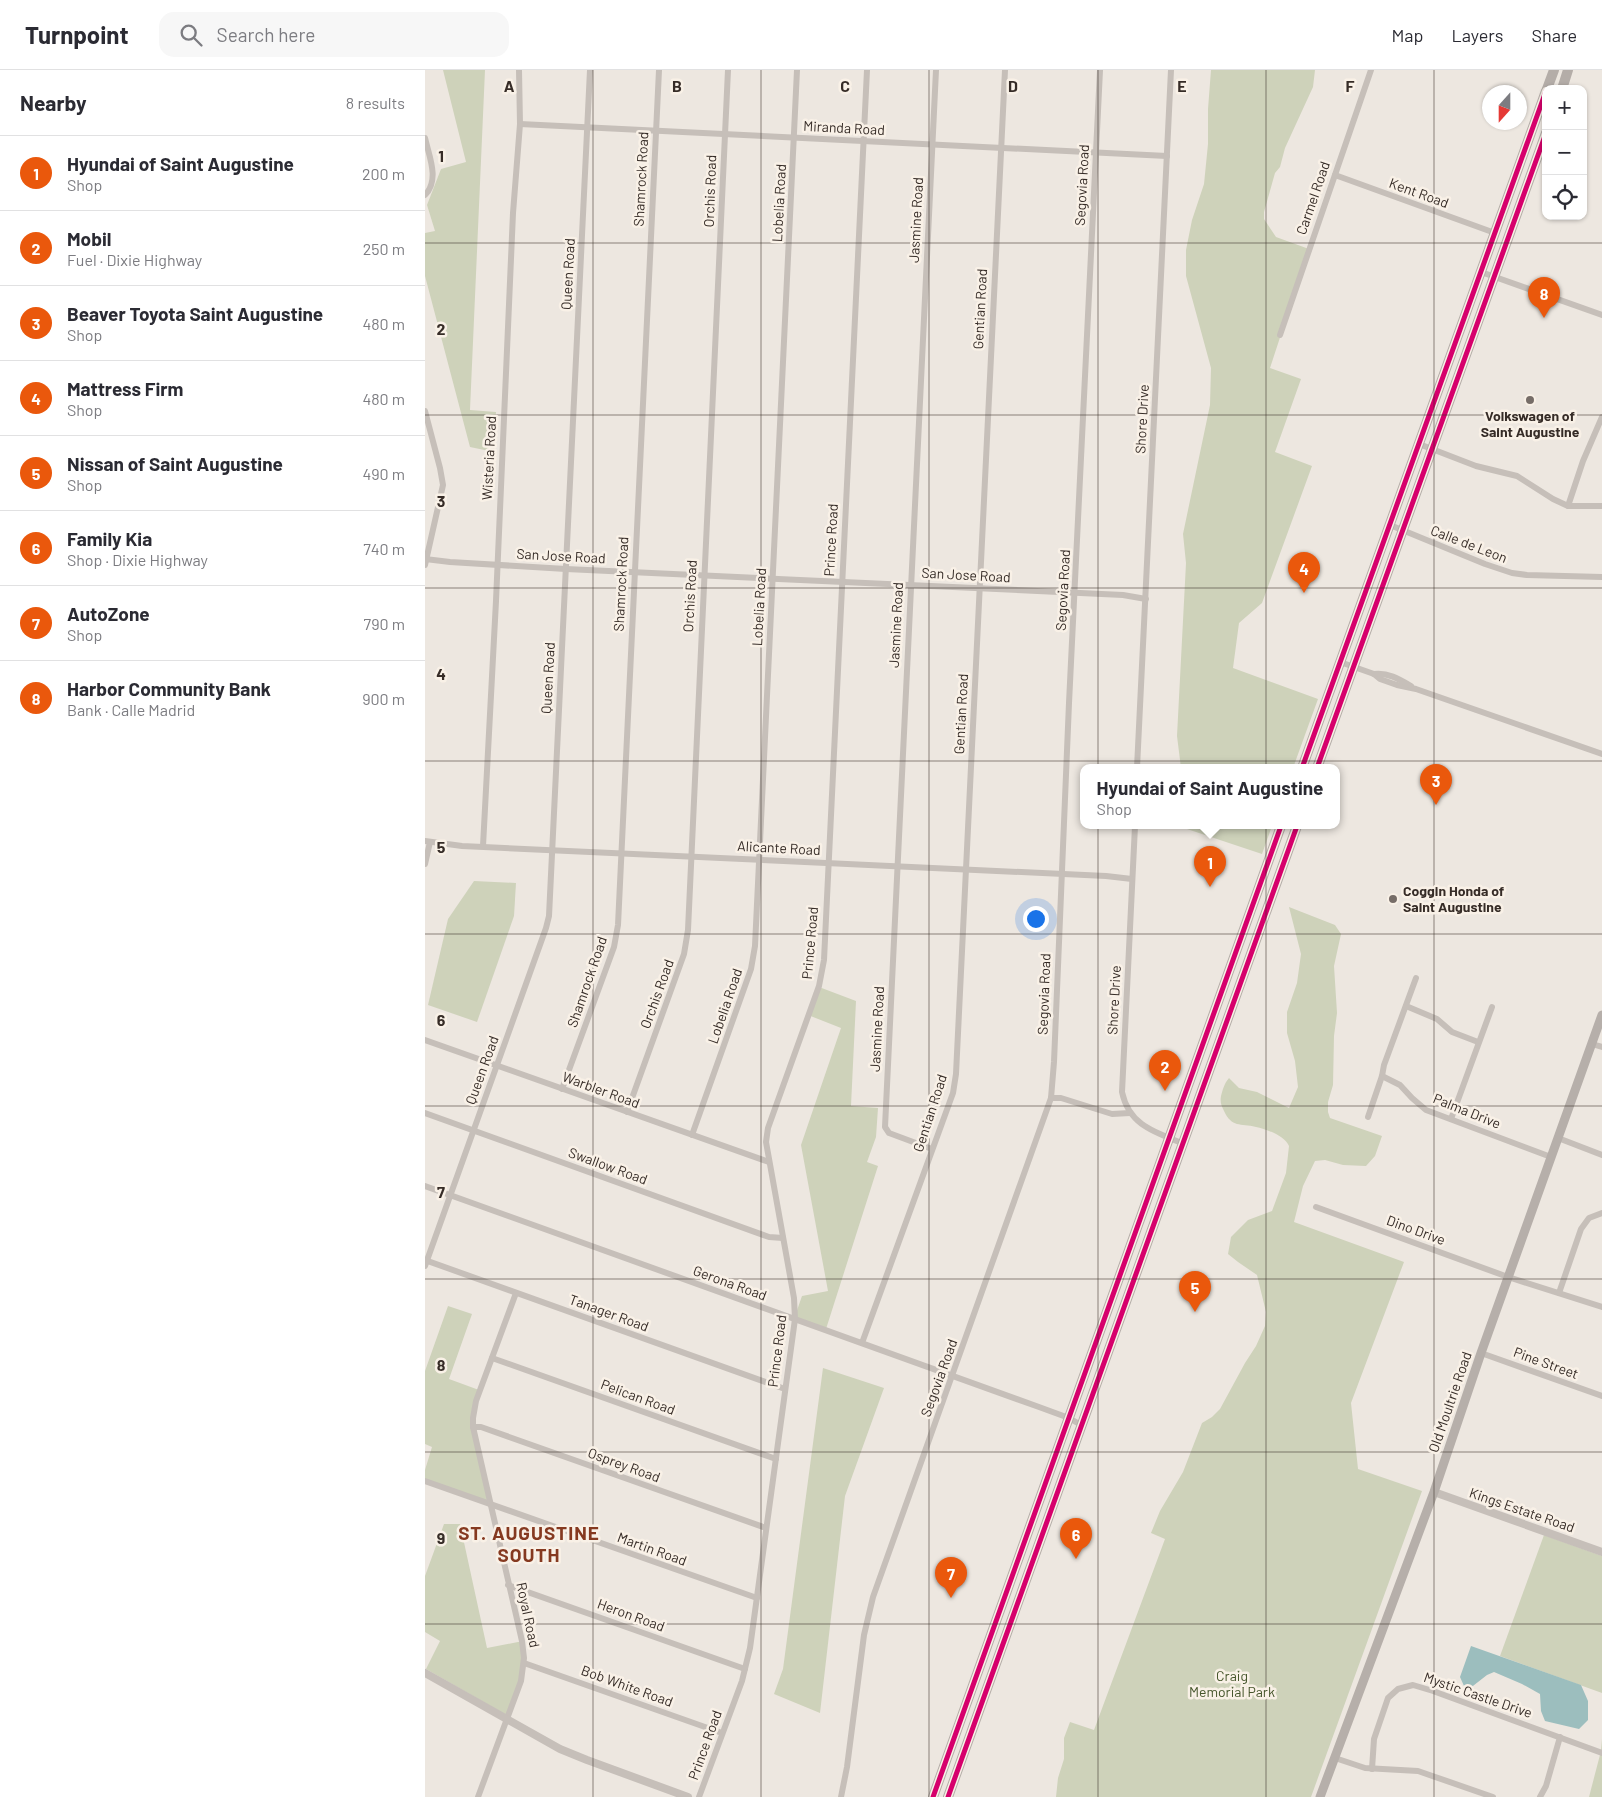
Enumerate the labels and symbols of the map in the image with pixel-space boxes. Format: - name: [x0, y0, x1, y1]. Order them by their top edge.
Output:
- text: A: [504, 76, 515, 95]
- text: B: [672, 76, 682, 95]
- text: C: [840, 76, 850, 95]
- text: D: [1008, 76, 1018, 95]
- text: E: [1177, 76, 1187, 95]
- text: F: [1346, 76, 1355, 95]
- north arrow: [1482, 85, 1527, 130]
- street label: Miranda Road: [803, 117, 885, 138]
- street label: Shamrock Road: [630, 131, 651, 227]
- street label: Segovia Road: [1071, 144, 1092, 226]
- text: 1: [438, 146, 444, 165]
- street label: Orchis Road: [700, 154, 719, 228]
- street label: Carmel Road: [1292, 159, 1333, 237]
- street label: Lobelia Road: [768, 163, 789, 243]
- street label: Kent Road: [1387, 174, 1451, 211]
- street label: Jasmine Road: [905, 177, 926, 263]
- street label: Queen Road: [557, 238, 578, 310]
- street label: Gentian Road: [969, 268, 990, 350]
- pin: 8: [1528, 277, 1560, 318]
- text: 2: [437, 319, 446, 338]
- street label: Shore Drive: [1131, 384, 1152, 454]
- marker: Volkswagen of Saint Augustine: [1524, 394, 1536, 406]
- place label: Volkswagen of Saint Augustine: [1481, 407, 1580, 440]
- street label: Wisteria Road: [478, 415, 499, 501]
- text: 3: [437, 491, 445, 510]
- street label: Prince Road: [820, 503, 841, 577]
- street label: Calle de Leon: [1428, 521, 1510, 566]
- street label: Shamrock Road: [610, 536, 631, 632]
- street label: San Jose Road: [516, 545, 606, 566]
- street label: Segovia Road: [1052, 549, 1073, 631]
- pin: 4: [1288, 552, 1320, 593]
- street label: Orchis Road: [679, 559, 700, 633]
- street label: San Jose Road: [921, 564, 1011, 585]
- street label: Lobelia Road: [748, 567, 769, 647]
- street label: Jasmine Road: [885, 582, 906, 668]
- street label: Queen Road: [537, 642, 558, 714]
- text: 4: [436, 664, 446, 683]
- street label: Gentian Road: [950, 673, 971, 755]
- pin: 3: [1420, 764, 1452, 805]
- text: 5: [437, 837, 446, 856]
- street label: Alicante Road: [737, 837, 821, 858]
- pin: 1: [1194, 846, 1226, 887]
- place label: Coggin Honda of Saint Augustine: [1403, 882, 1504, 915]
- marker: Coggin Honda of Saint Augustine: [1387, 893, 1399, 905]
- street label: Prince Road: [798, 906, 821, 980]
- your location: [1023, 906, 1049, 932]
- street label: Shamrock Road: [563, 934, 610, 1030]
- street label: Segovia Road: [1034, 953, 1053, 1035]
- street label: Orchis Road: [636, 957, 677, 1031]
- street label: Shore Drive: [1103, 965, 1124, 1035]
- street label: Lobelia Road: [704, 966, 745, 1046]
- street label: Jasmine Road: [866, 986, 887, 1072]
- text: 6: [437, 1010, 446, 1029]
- street label: Queen Road: [461, 1033, 502, 1106]
- pin: 2: [1149, 1050, 1181, 1091]
- street label: Warbler Road: [560, 1068, 642, 1111]
- street label: Gentian Road: [909, 1072, 950, 1154]
- street label: Palma Drive: [1431, 1089, 1503, 1132]
- street label: Swallow Road: [566, 1143, 650, 1188]
- text: 7: [437, 1182, 445, 1201]
- street label: Dino Drive: [1384, 1211, 1448, 1248]
- street label: Gerona Road: [691, 1261, 769, 1304]
- pin: 5: [1179, 1271, 1211, 1312]
- street label: Tanager Road: [567, 1290, 651, 1335]
- street label: Prince Road: [764, 1314, 789, 1388]
- street label: Segovia Road: [917, 1337, 960, 1419]
- street label: Pine Street: [1511, 1343, 1581, 1382]
- street label: Old Moultrie Road: [1424, 1349, 1475, 1455]
- text: 8: [437, 1355, 446, 1374]
- street label: Pelican Road: [599, 1375, 678, 1418]
- street label: Osprey Road: [586, 1444, 663, 1485]
- street label: Kings Estate Road: [1467, 1484, 1577, 1535]
- pin: 6: [1060, 1518, 1092, 1559]
- district label: ST. AUGUSTINE SOUTH: [458, 1521, 600, 1566]
- text: 9: [437, 1528, 445, 1547]
- street label: Martin Road: [615, 1528, 689, 1569]
- pin: 7: [935, 1557, 967, 1598]
- street label: Royal Road: [513, 1581, 544, 1649]
- street label: Heron Road: [595, 1594, 667, 1635]
- street label: Bob White Road: [579, 1661, 675, 1710]
- park label: Craig Memorial Park: [1189, 1667, 1275, 1700]
- street label: Mystic Castle Drive: [1422, 1668, 1535, 1721]
- street label: Prince Road: [684, 1708, 725, 1782]

